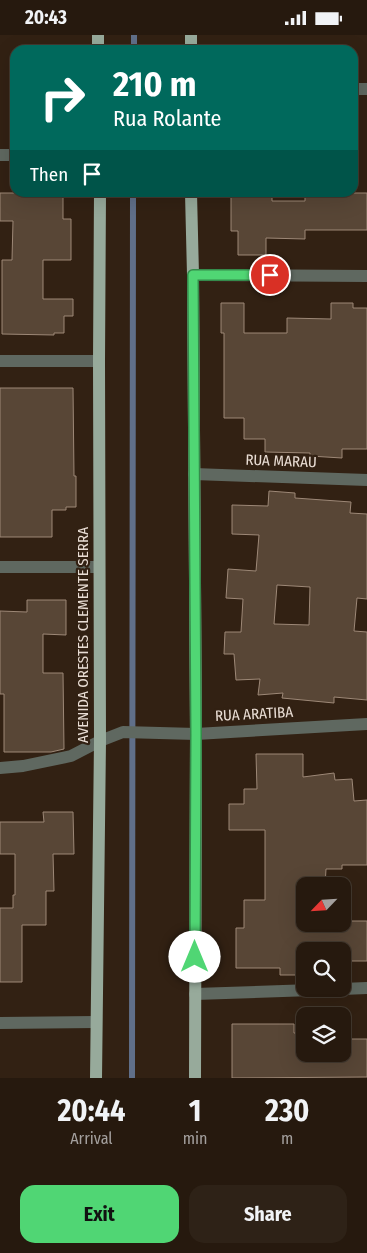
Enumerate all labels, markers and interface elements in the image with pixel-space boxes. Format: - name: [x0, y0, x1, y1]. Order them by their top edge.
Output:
- text: 20:43: [25, 6, 67, 29]
- text: 210 m: [113, 63, 197, 105]
- icon: right: [30, 65, 95, 130]
- text: Rua Rolante: [113, 105, 221, 132]
- icon: arrive: [78, 160, 106, 188]
- text: Then: [30, 163, 68, 186]
- pin: [249, 254, 291, 296]
- icon: arrive: [256, 261, 284, 289]
- street label: RUA MARAU: [245, 451, 317, 471]
- street label: AVENIDA ORESTES CLEMENTE SERRA: [74, 527, 92, 743]
- street label: RUA ARATIBA: [214, 703, 294, 725]
- north arrow: [296, 877, 351, 933]
- map controls: [296, 877, 351, 1062]
- position arrow: [168, 930, 220, 982]
- button: search: [296, 942, 351, 997]
- button: layers: [296, 1007, 351, 1062]
- text: 20:44: [57, 1093, 125, 1129]
- text: 1: [189, 1093, 202, 1129]
- text: 230: [265, 1093, 310, 1129]
- text: Arrival: [70, 1129, 113, 1148]
- text: min: [183, 1129, 208, 1148]
- text: m: [281, 1129, 293, 1148]
- button: Exit: [20, 1185, 179, 1243]
- button: Share: [189, 1185, 347, 1243]

